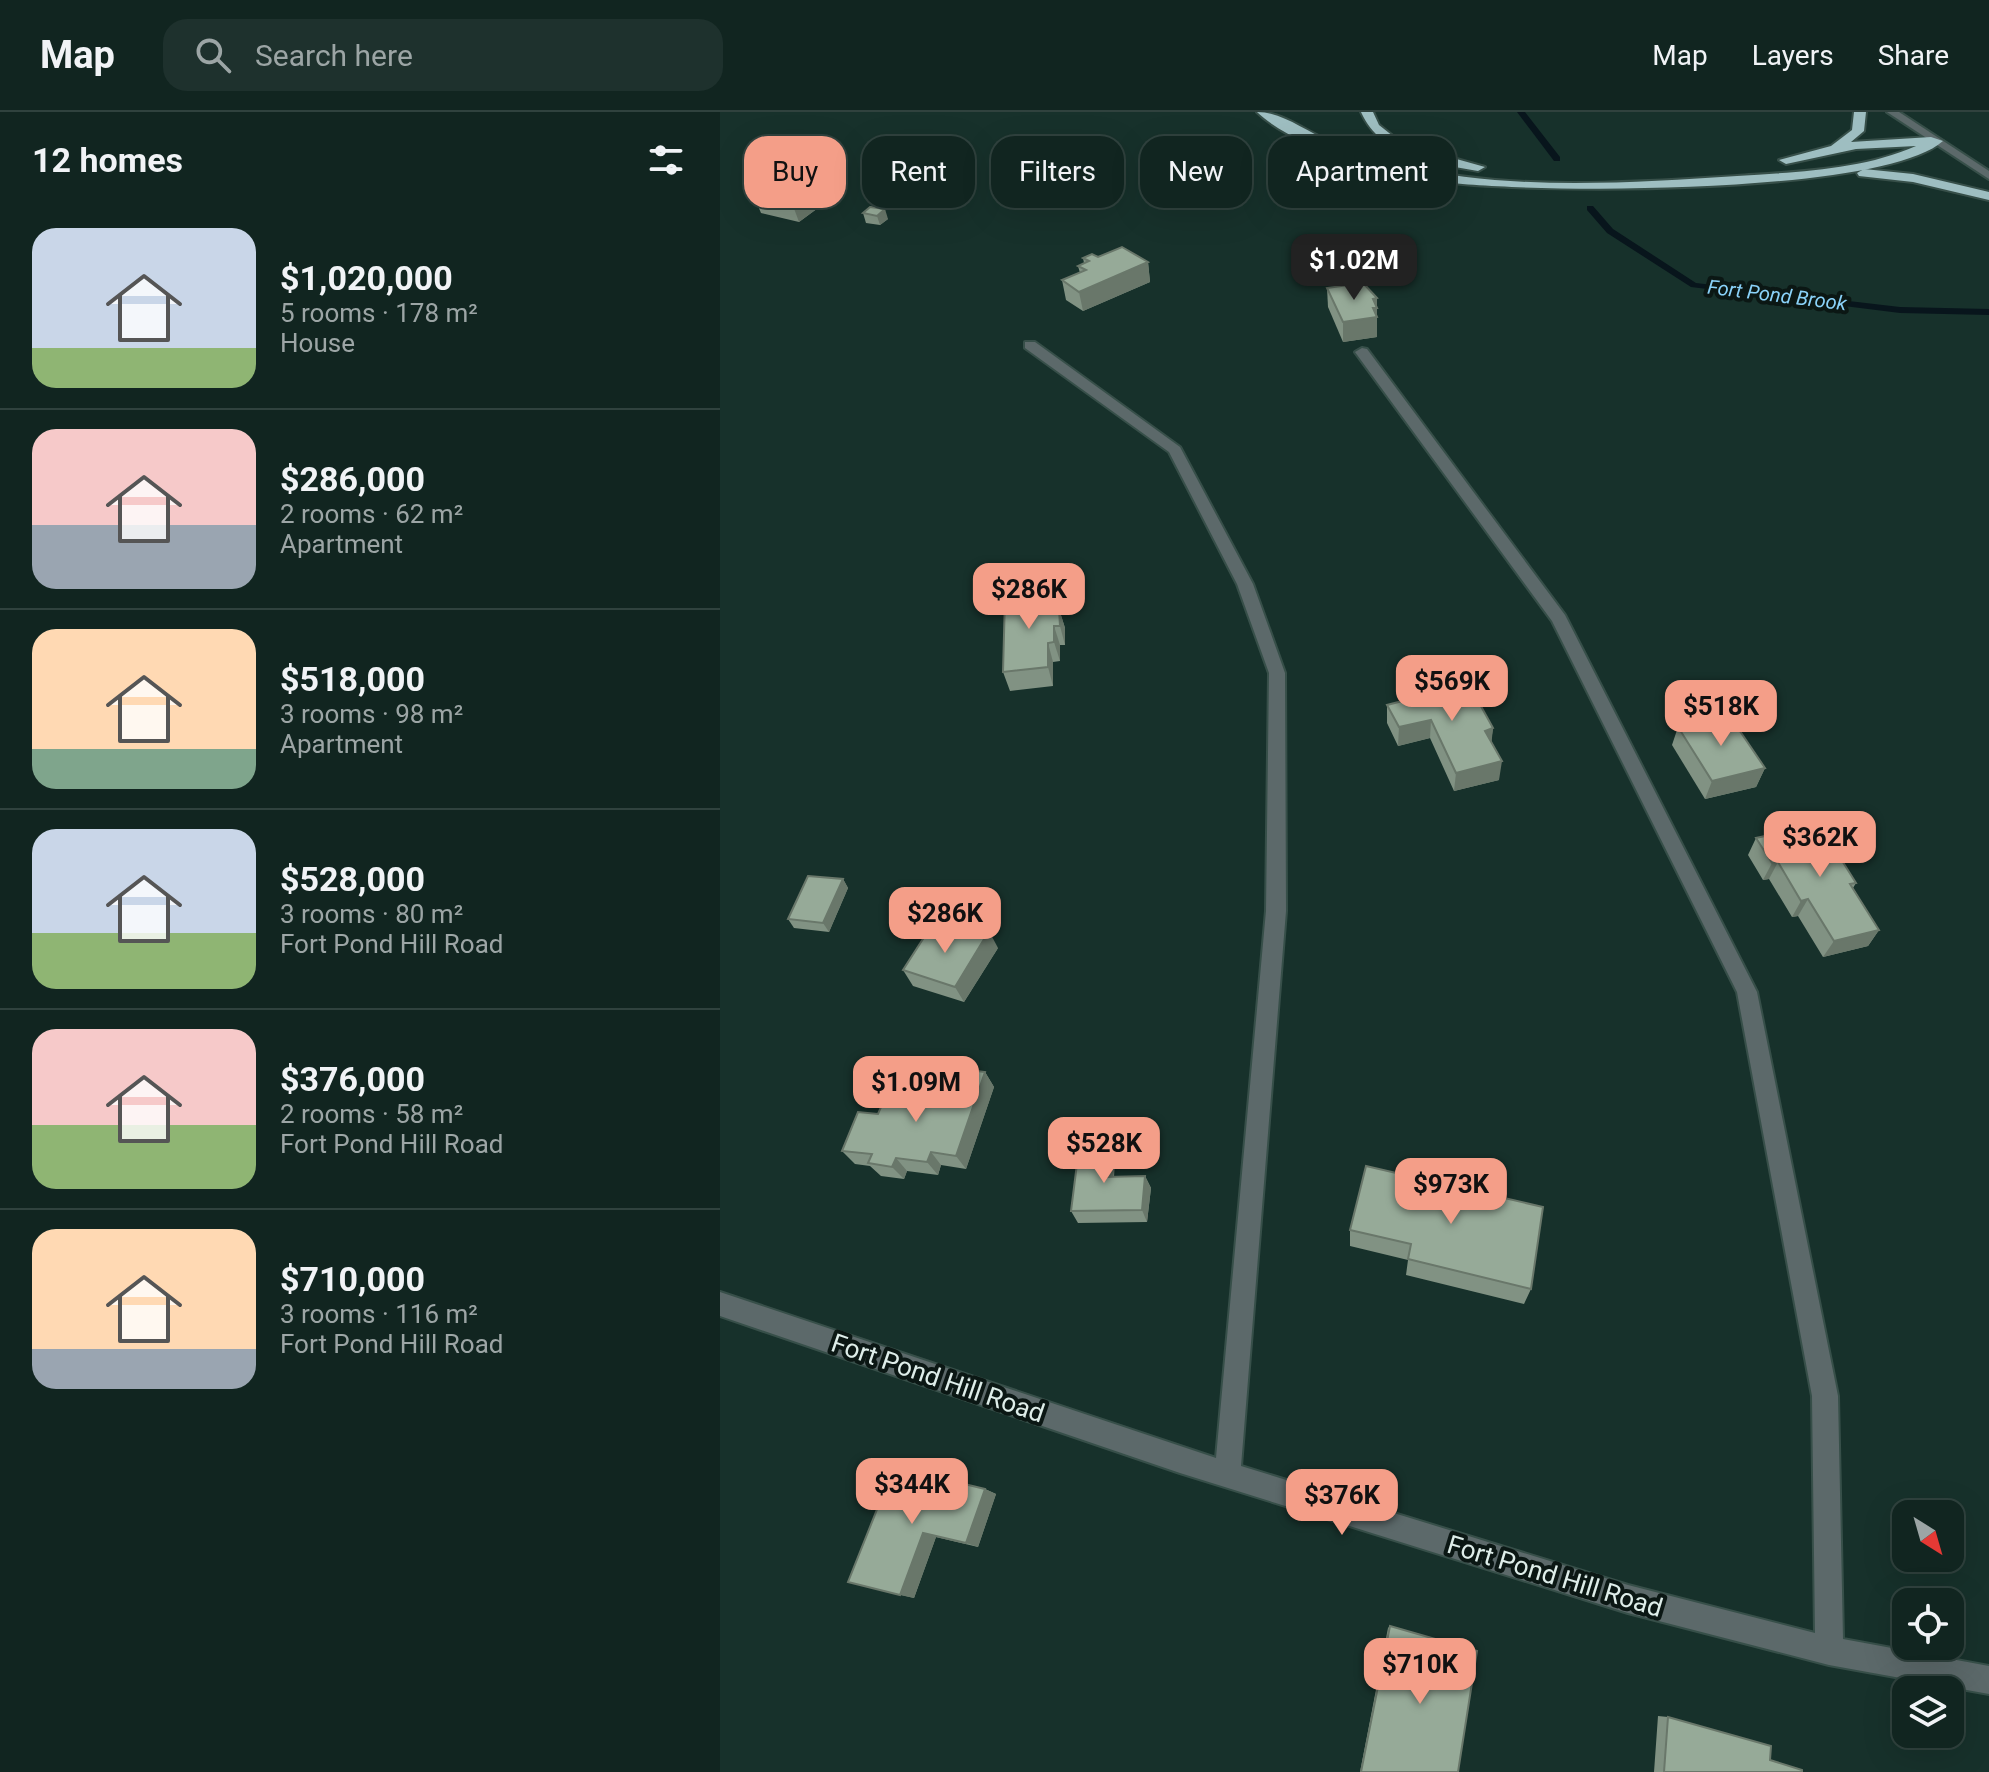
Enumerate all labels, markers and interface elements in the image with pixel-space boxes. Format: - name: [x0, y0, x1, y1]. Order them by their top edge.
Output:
- search box: [163, 19, 723, 91]
- text: Map: [40, 33, 115, 77]
- icon: search: [191, 33, 235, 77]
- text: Search here: [255, 38, 413, 73]
- text: Map: [1652, 39, 1708, 72]
- text: Layers: [1752, 39, 1834, 72]
- text: Share: [1878, 39, 1949, 72]
- chip: Buy: [744, 136, 846, 208]
- chip: Rent: [862, 136, 975, 208]
- chip: Filters: [991, 136, 1124, 208]
- chip: New: [1140, 136, 1252, 208]
- chip: Apartment: [1268, 136, 1456, 208]
- icon: filters: [644, 138, 688, 182]
- text: 12 homes: [32, 140, 183, 180]
- pin: $1.02M: [1289, 234, 1419, 302]
- text: $1.02M: [1309, 245, 1399, 275]
- text: $1,020,000: [280, 258, 453, 298]
- icon: home: [96, 260, 192, 356]
- water label: Fort Pond Brook: [1706, 275, 1849, 316]
- text: 5 rooms · 178 m²: [280, 298, 478, 328]
- text: House: [280, 328, 355, 358]
- text: $286,000: [280, 459, 425, 499]
- icon: home: [96, 461, 192, 557]
- text: 2 rooms · 62 m²: [280, 499, 463, 529]
- text: Apartment: [280, 529, 403, 559]
- pin: $286K: [973, 563, 1085, 631]
- text: $286K: [991, 574, 1067, 604]
- pin: $569K: [1396, 655, 1508, 723]
- text: $518,000: [280, 659, 425, 699]
- icon: home: [96, 661, 192, 757]
- text: $569K: [1414, 666, 1490, 696]
- pin: $518K: [1665, 680, 1777, 748]
- text: $518K: [1683, 691, 1759, 721]
- text: 3 rooms · 98 m²: [280, 699, 463, 729]
- text: Apartment: [280, 729, 403, 759]
- pin: $362K: [1764, 811, 1876, 879]
- text: $362K: [1782, 822, 1858, 852]
- text: $528,000: [280, 859, 425, 899]
- icon: home: [96, 861, 192, 957]
- pin: $286K: [889, 887, 1001, 955]
- text: $286K: [907, 898, 983, 928]
- text: 3 rooms · 80 m²: [280, 899, 463, 929]
- text: Fort Pond Hill Road: [280, 929, 504, 959]
- pin: $1.09M: [851, 1056, 981, 1124]
- text: $376,000: [280, 1059, 425, 1099]
- icon: home: [96, 1061, 192, 1157]
- text: $1.09M: [871, 1067, 961, 1097]
- text: 2 rooms · 58 m²: [280, 1099, 463, 1129]
- pin: $528K: [1048, 1117, 1160, 1185]
- text: $528K: [1066, 1128, 1142, 1158]
- text: Fort Pond Hill Road: [280, 1129, 504, 1159]
- pin: $973K: [1395, 1158, 1507, 1226]
- text: $973K: [1413, 1169, 1489, 1199]
- text: $710,000: [280, 1259, 425, 1299]
- icon: home: [96, 1261, 192, 1357]
- text: 3 rooms · 116 m²: [280, 1299, 478, 1329]
- street label: Fort Pond Hill Road: [827, 1327, 1049, 1429]
- text: Fort Pond Hill Road: [280, 1329, 504, 1359]
- pin: $344K: [856, 1458, 968, 1526]
- text: $344K: [874, 1469, 950, 1499]
- pin: $376K: [1286, 1469, 1398, 1537]
- text: $376K: [1304, 1480, 1380, 1510]
- north arrow: [1892, 1500, 1964, 1572]
- map controls: [1892, 1500, 1964, 1748]
- street label: Fort Pond Hill Road: [1444, 1529, 1666, 1623]
- button: locate: [1892, 1588, 1964, 1660]
- pin: $710K: [1364, 1638, 1476, 1706]
- text: $710K: [1382, 1649, 1458, 1679]
- button: layers: [1892, 1676, 1964, 1748]

